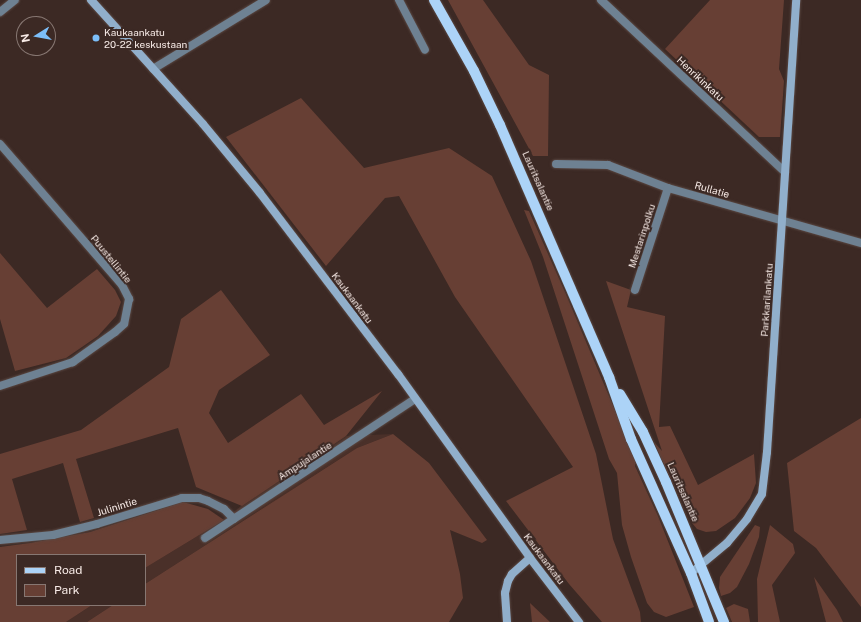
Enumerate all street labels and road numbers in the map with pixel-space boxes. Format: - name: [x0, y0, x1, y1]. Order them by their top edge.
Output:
- street label: Henrikinkatu: [674, 54, 726, 104]
- street label: Lauritsalantie: [520, 149, 556, 213]
- street label: Rullatie: [693, 179, 731, 201]
- street label: Mestarinpolku: [626, 202, 658, 270]
- street label: Puustellintie: [88, 233, 134, 285]
- street label: Parkkarilankatu: [758, 263, 776, 337]
- street label: Kaukaankatu: [329, 270, 375, 326]
- street label: Ampujalantie: [276, 439, 334, 483]
- street label: Lauritsalantie: [665, 460, 701, 524]
- street label: Julinintie: [96, 495, 138, 519]
- street label: Kaukaankatu: [521, 531, 567, 587]

